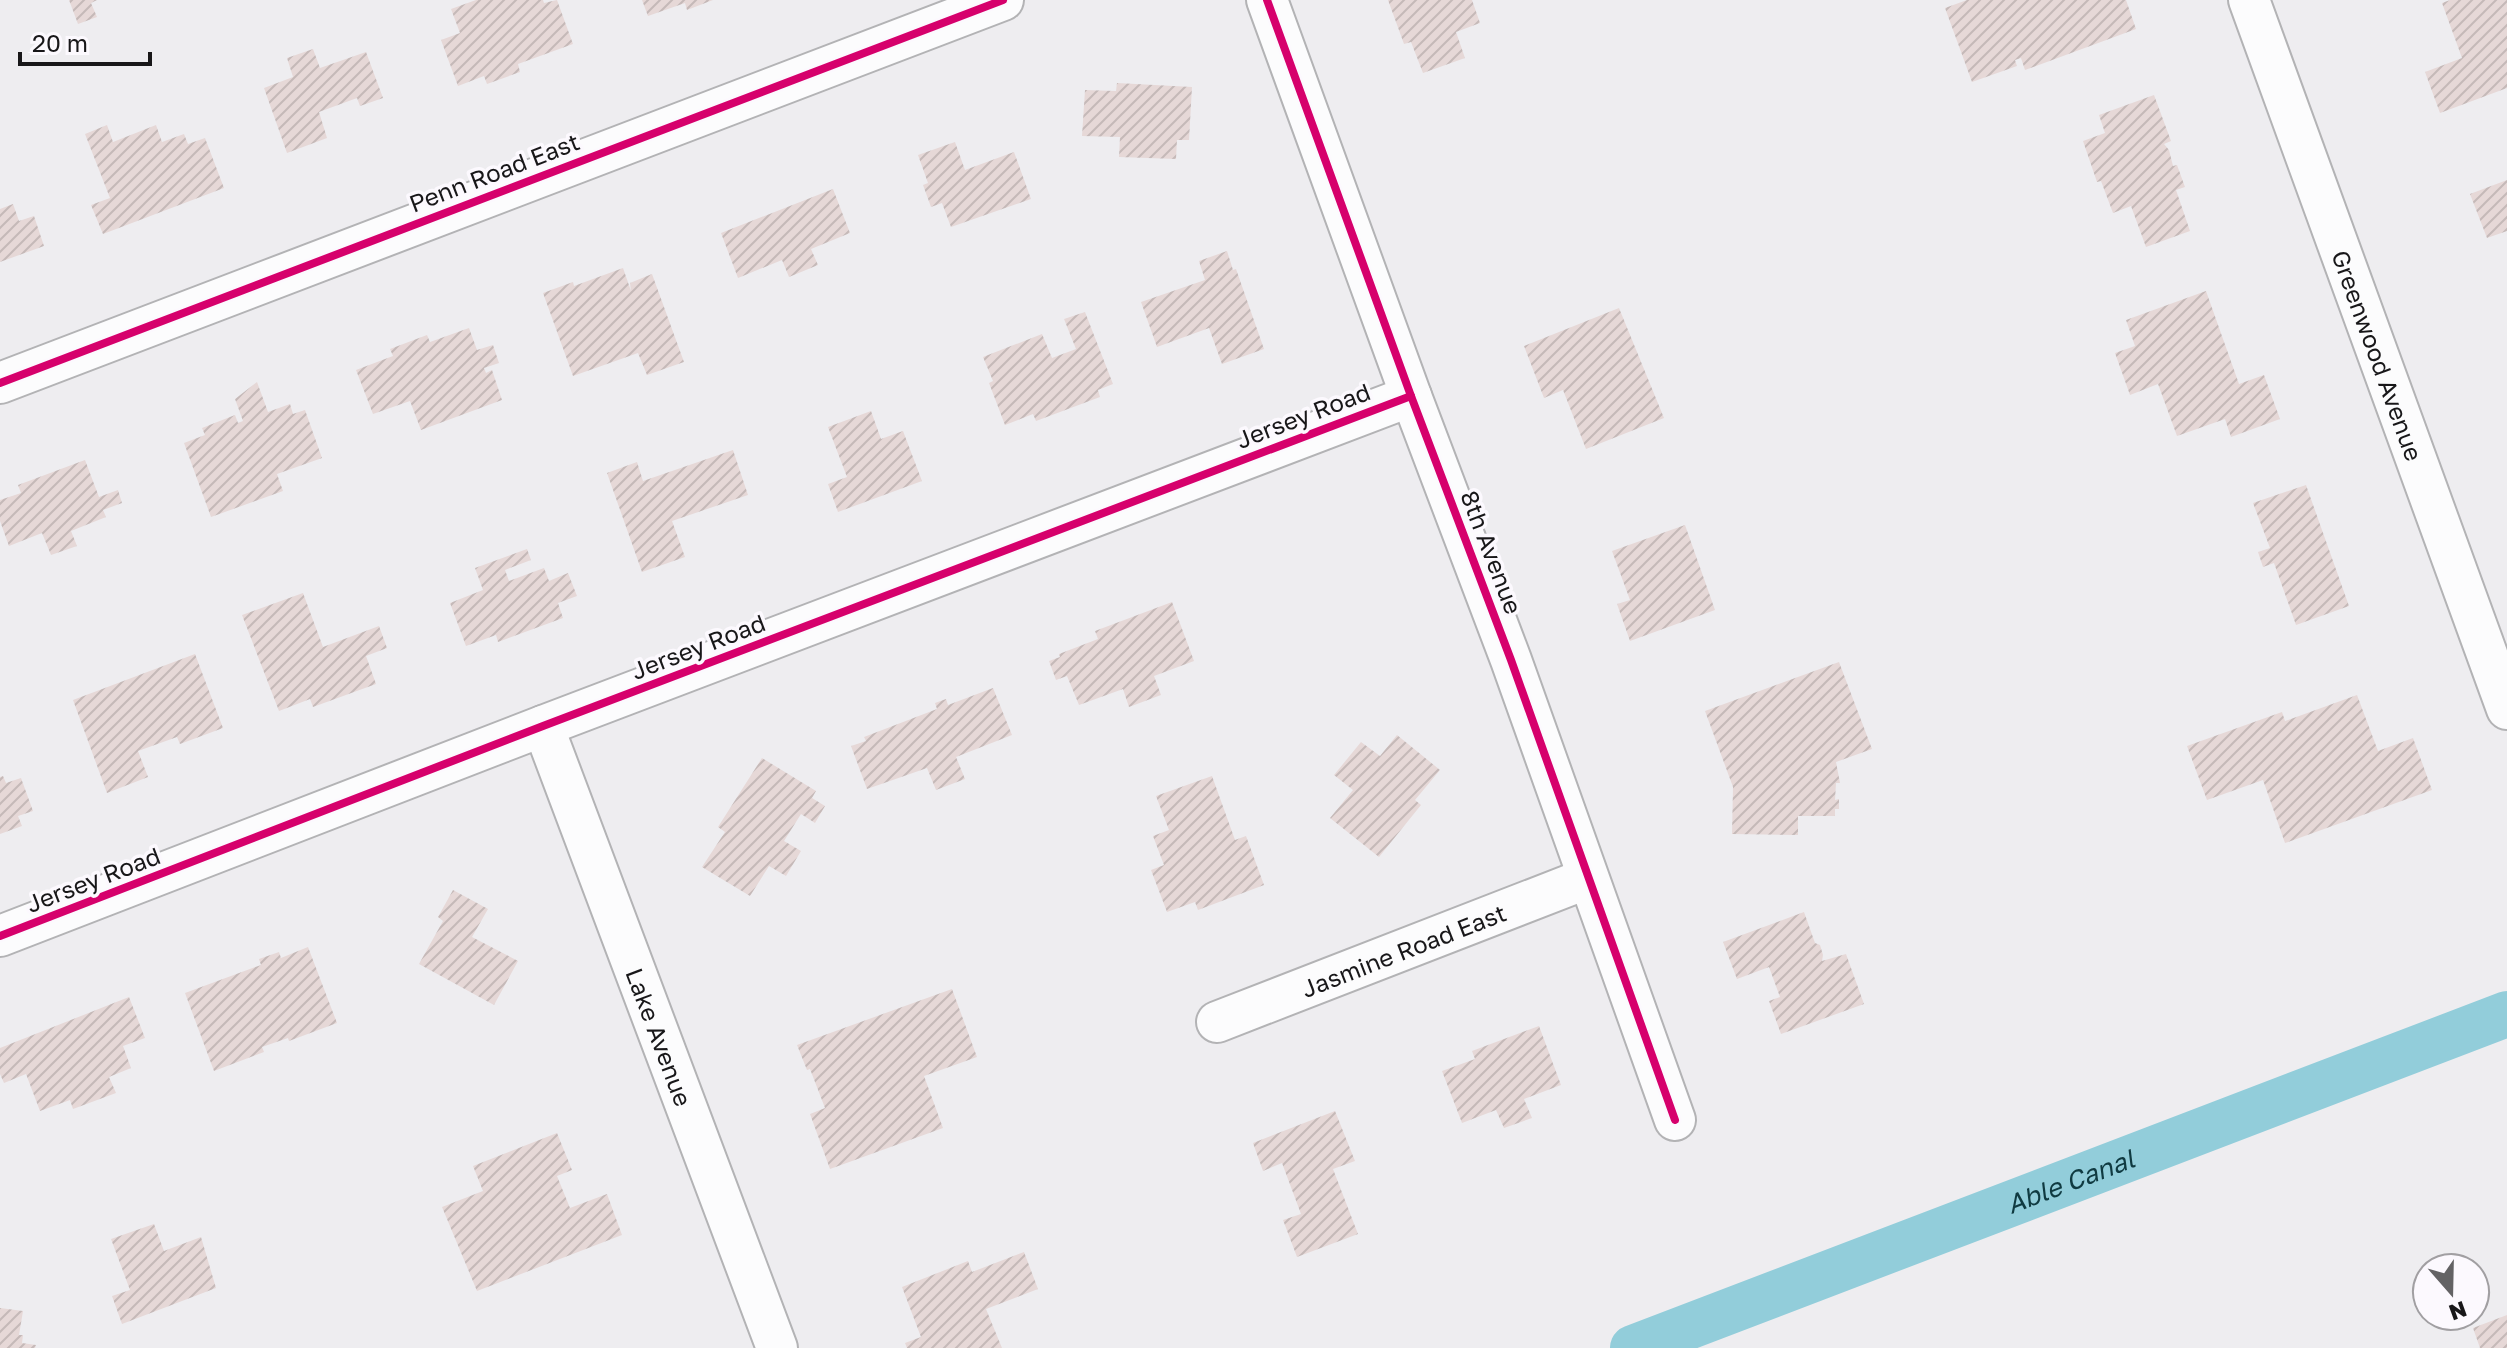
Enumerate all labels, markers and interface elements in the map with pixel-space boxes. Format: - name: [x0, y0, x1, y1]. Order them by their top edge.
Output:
- scale bar: [20, 16, 150, 66]
- text: 20 m: [32, 28, 88, 57]
- street label: Penn Road East: [405, 126, 583, 218]
- street label: Greenwood Avenue: [2327, 246, 2430, 464]
- street label: Jersey Road: [1232, 376, 1374, 454]
- street label: 8th Avenue: [1455, 486, 1529, 618]
- street label: Jersey Road: [627, 607, 769, 685]
- street label: Jersey Road: [22, 840, 164, 918]
- street label: Jasmine Road East: [1297, 897, 1510, 1002]
- street label: Lake Avenue: [621, 964, 699, 1110]
- water label: Able Canal: [2002, 1142, 2140, 1219]
- north arrow: [2411, 1252, 2491, 1332]
- text: N: [2446, 1296, 2470, 1327]

